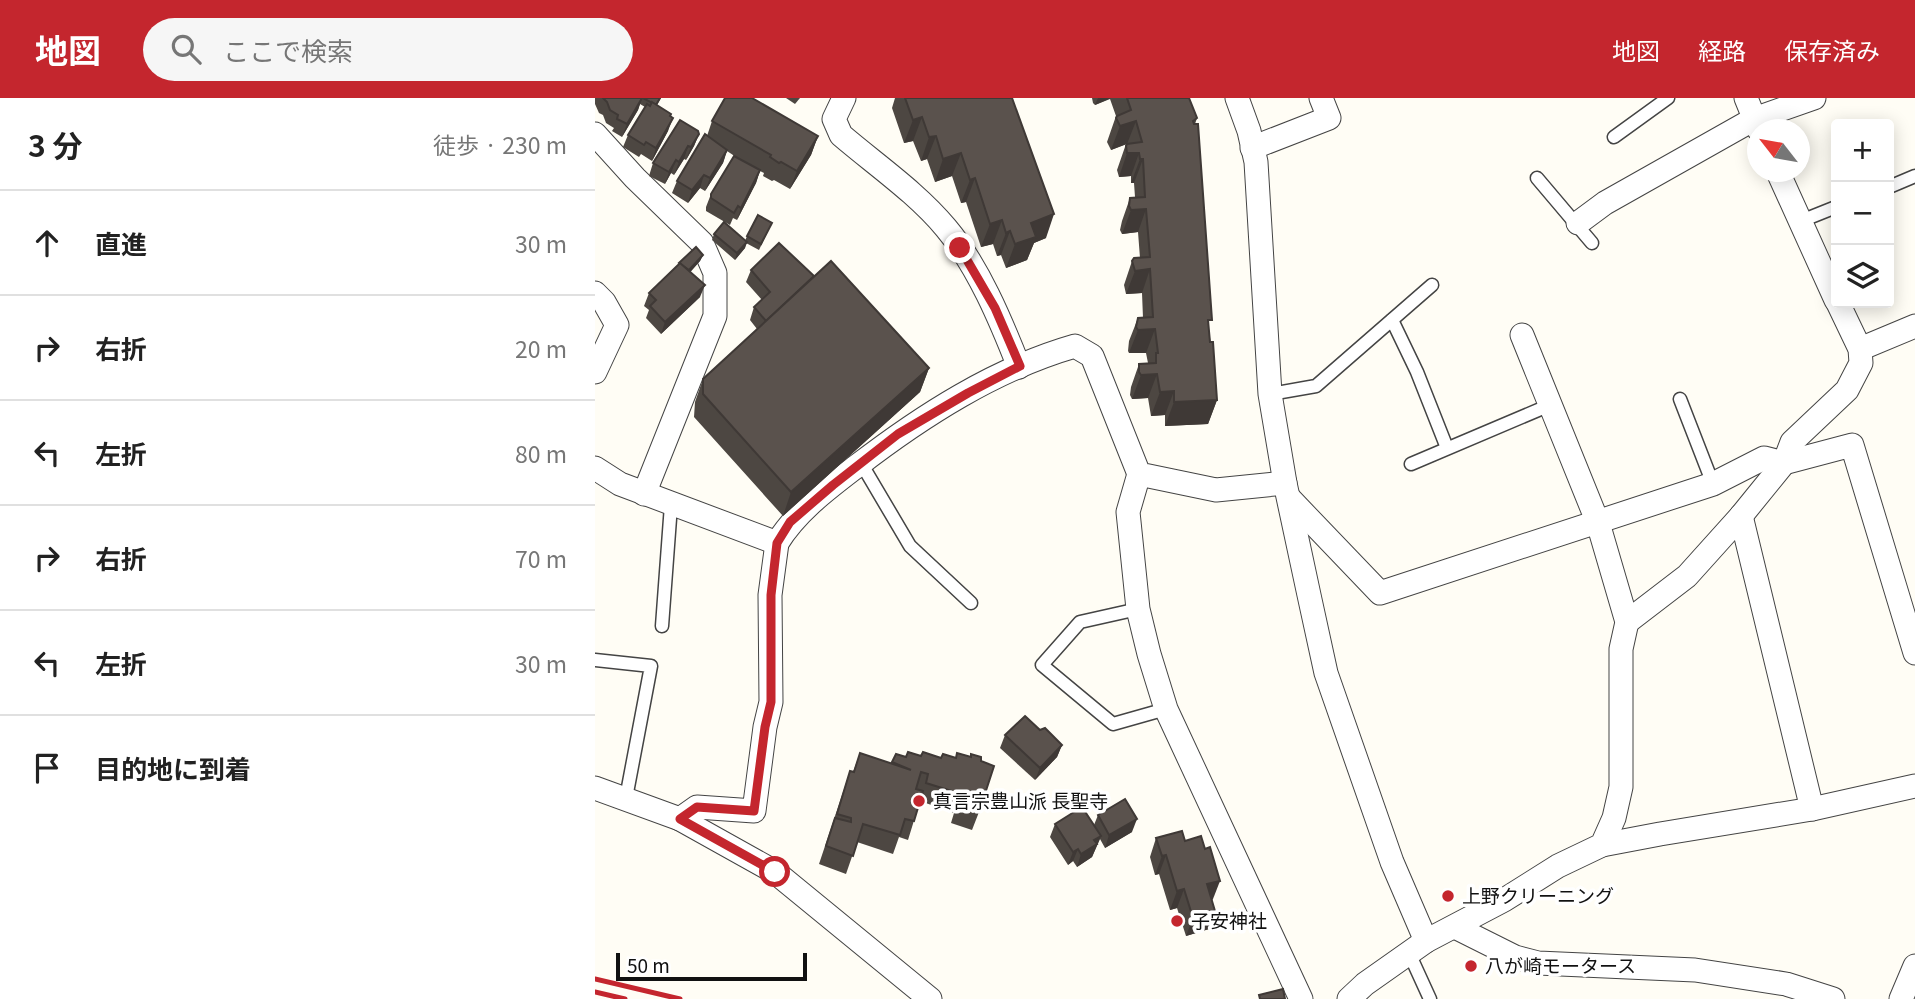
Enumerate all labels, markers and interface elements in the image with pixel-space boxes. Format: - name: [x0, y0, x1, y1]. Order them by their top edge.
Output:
- search box: [143, 18, 633, 81]
- text: 地図: [35, 25, 101, 73]
- icon: search: [167, 30, 205, 68]
- text: ここで検索: [223, 31, 353, 68]
- text: 地図: [1612, 32, 1660, 67]
- text: 経路: [1698, 32, 1746, 67]
- text: 保存済み: [1784, 32, 1880, 67]
- north arrow: [1747, 119, 1810, 182]
- map controls: [1831, 119, 1894, 308]
- button: +: [1831, 119, 1894, 182]
- text: 3 分: [28, 122, 83, 166]
- text: 徒歩 · 230 m: [433, 127, 567, 161]
- button: −: [1831, 182, 1894, 245]
- icon: ahead: [28, 224, 66, 262]
- text: 直進: [95, 224, 147, 261]
- text: 30 m: [515, 226, 567, 260]
- route end: [944, 232, 975, 263]
- button: layers: [1831, 245, 1894, 308]
- icon: right: [28, 329, 66, 367]
- text: 右折: [95, 329, 147, 366]
- text: 20 m: [515, 331, 567, 365]
- icon: left: [28, 434, 66, 472]
- text: 左折: [95, 434, 147, 471]
- text: 80 m: [515, 436, 567, 470]
- icon: right: [28, 539, 66, 577]
- text: 右折: [95, 539, 147, 576]
- text: 70 m: [515, 541, 567, 575]
- icon: left: [28, 644, 66, 682]
- text: 左折: [95, 644, 147, 681]
- text: 30 m: [515, 646, 567, 680]
- icon: arrive: [28, 749, 66, 787]
- text: 目的地に到着: [95, 749, 251, 786]
- place label: 真言宗豊山派 長聖寺: [933, 786, 1108, 813]
- marker: 真言宗豊山派 長聖寺: [911, 793, 927, 809]
- route start: [759, 856, 790, 887]
- place label: 上野クリーニング: [1462, 881, 1614, 908]
- marker: 上野クリーニング: [1440, 888, 1456, 904]
- place label: 子安神社: [1191, 906, 1267, 933]
- marker: 子安神社: [1169, 913, 1185, 929]
- scale bar: [616, 950, 807, 982]
- text: 50 m: [627, 951, 670, 978]
- place label: 八が崎モータース: [1485, 951, 1636, 978]
- marker: 八が崎モータース: [1463, 958, 1479, 974]

